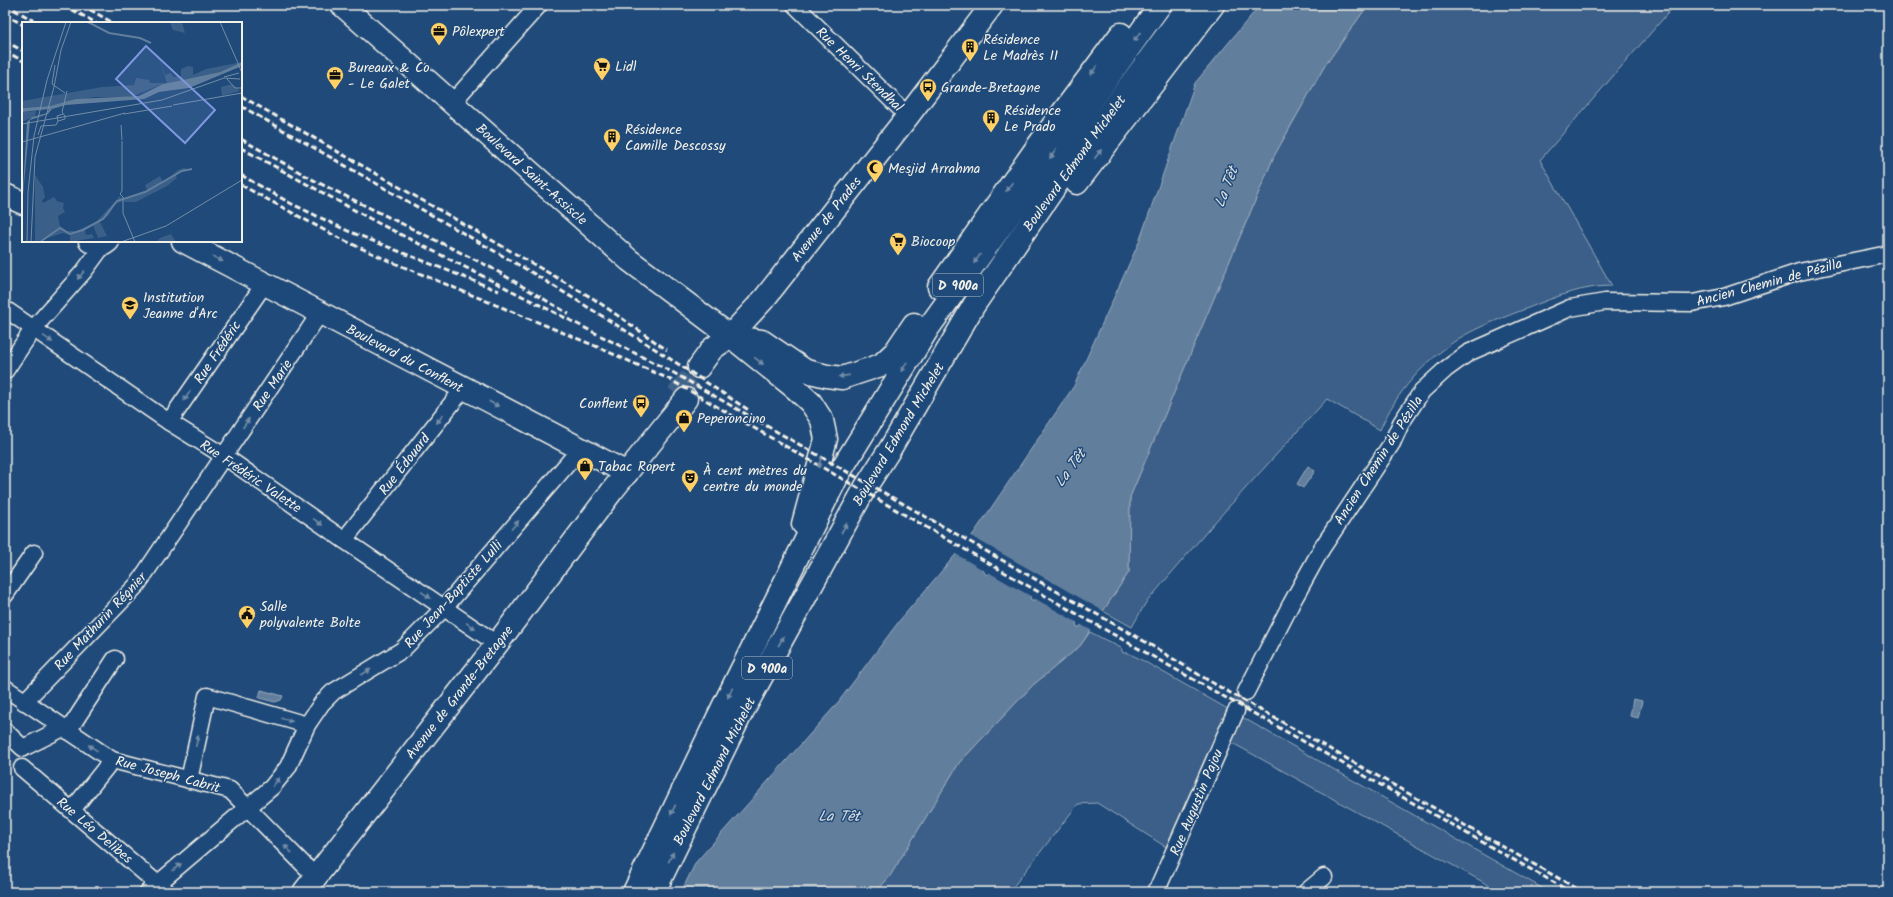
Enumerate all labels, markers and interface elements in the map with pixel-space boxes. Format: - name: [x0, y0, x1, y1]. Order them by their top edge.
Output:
- office icon: Pôlexpert: [429, 21, 449, 46]
- place label: Pôlexpert: [452, 21, 505, 43]
- inset map: [22, 22, 242, 242]
- street label: Rue Henri Stendhal: [810, 22, 909, 118]
- place label: Résidence Le Madrès II: [983, 29, 1058, 67]
- one-way arrow: [1133, 31, 1141, 42]
- building icon: Résidence Le Madrès II: [960, 37, 980, 62]
- supermarket icon: Lidl: [592, 56, 612, 81]
- place label: Lidl: [615, 56, 637, 78]
- place label: Bureaux & Co - Le Galet: [348, 57, 430, 95]
- office icon: Bureaux & Co - Le Galet: [325, 65, 345, 90]
- one-way arrow: [1090, 65, 1098, 76]
- bus stop icon: Grande-Bretagne: [918, 77, 938, 102]
- place label: Grande-Bretagne: [941, 77, 1041, 99]
- street label: Boulevard Edmond Michelet: [1018, 90, 1132, 236]
- place label: Résidence Le Prado: [1004, 100, 1062, 138]
- building icon: Résidence Le Prado: [981, 108, 1001, 133]
- street label: Boulevard Saint-Assiscle: [471, 118, 593, 231]
- place label: Résidence Camille Descossy: [625, 119, 726, 157]
- building icon: Résidence Camille Descossy: [602, 127, 622, 152]
- one-way arrow: [1049, 148, 1057, 159]
- one-way arrow: [1094, 149, 1102, 159]
- mosque icon: Mesjid Arrahma: [865, 158, 885, 183]
- place label: Mesjid Arrahma: [888, 158, 980, 180]
- water label: La Têt: [1208, 162, 1246, 211]
- street label: Avenue de Prades: [786, 172, 867, 267]
- one-way arrow: [1005, 181, 1013, 192]
- supermarket icon: Biocoop: [888, 231, 908, 256]
- place label: Biocoop: [911, 231, 956, 253]
- street label: Ancien Chemin de Pézilla: [1694, 253, 1845, 313]
- one-way arrow: [973, 254, 981, 264]
- one-way arrow: [212, 256, 223, 262]
- one-way arrow: [76, 270, 85, 280]
- road number: D 900a: [933, 274, 983, 296]
- place label: Institution Jeanne d'Arc: [143, 287, 218, 325]
- school or university icon: Institution Jeanne d'Arc: [120, 295, 140, 320]
- street label: Rue Frédéric: [189, 316, 247, 389]
- street label: Boulevard du Conflent: [342, 319, 467, 399]
- one-way arrow: [43, 335, 54, 343]
- street label: Rue Marie: [247, 354, 299, 416]
- one-way arrow: [754, 357, 765, 365]
- street label: Boulevard Edmond Michelet: [847, 358, 951, 510]
- one-way arrow: [901, 361, 908, 373]
- one-way arrow: [838, 373, 850, 379]
- one-way arrow: [183, 391, 191, 401]
- street label: Ancien Chemin de Pézilla: [1329, 392, 1429, 530]
- place label: Conflent: [579, 393, 629, 415]
- bus stop icon: Conflent: [631, 393, 651, 418]
- one-way arrow: [488, 401, 500, 407]
- shop icon: Peperoncino: [674, 408, 694, 433]
- place label: Peperoncino: [697, 408, 766, 430]
- one-way arrow: [435, 414, 444, 425]
- one-way arrow: [242, 418, 249, 429]
- street label: Rue Édouard: [374, 428, 437, 500]
- street label: Rue Frédéric Valette: [195, 435, 306, 520]
- water label: La Têt: [1049, 443, 1094, 492]
- shop icon: Tabac Ropert: [575, 456, 595, 481]
- place label: Tabac Ropert: [598, 456, 676, 478]
- one-way arrow: [816, 456, 822, 468]
- place label: À cent mètres du centre du monde: [703, 460, 807, 498]
- theatre icon: À cent mètres du centre du monde: [680, 468, 700, 493]
- one-way arrow: [313, 518, 323, 526]
- one-way arrow: [511, 520, 520, 530]
- one-way arrow: [840, 522, 847, 533]
- street label: Rue Jean-Baptiste Lulli: [399, 535, 509, 654]
- street label: Rue Mathurin Régnier: [49, 566, 153, 676]
- one-way arrow: [420, 591, 431, 599]
- place label: Salle polyvalente Bolte: [259, 596, 361, 634]
- public building icon: Salle polyvalente Bolte: [237, 604, 257, 629]
- street label: Avenue de Grande-Bretagne: [400, 620, 520, 764]
- one-way arrow: [466, 622, 476, 630]
- one-way arrow: [778, 636, 785, 647]
- road number: D 900a: [742, 657, 792, 679]
- one-way arrow: [361, 668, 371, 676]
- one-way arrow: [727, 687, 733, 699]
- street label: Boulevard Edmond Michelet: [668, 693, 762, 849]
- one-way arrow: [282, 717, 294, 723]
- one-way arrow: [195, 735, 201, 748]
- one-way arrow: [87, 744, 99, 751]
- street label: Rue Augustin Pajou: [1165, 745, 1229, 859]
- street label: Rue Joseph Cabrit: [113, 750, 223, 800]
- one-way arrow: [272, 777, 280, 788]
- street label: Rue Léo Delibes: [51, 792, 138, 870]
- one-way arrow: [670, 804, 676, 816]
- water label: La Têt: [818, 805, 862, 829]
- one-way arrow: [283, 845, 293, 854]
- one-way arrow: [668, 851, 674, 863]
- one-way arrow: [172, 862, 183, 871]

